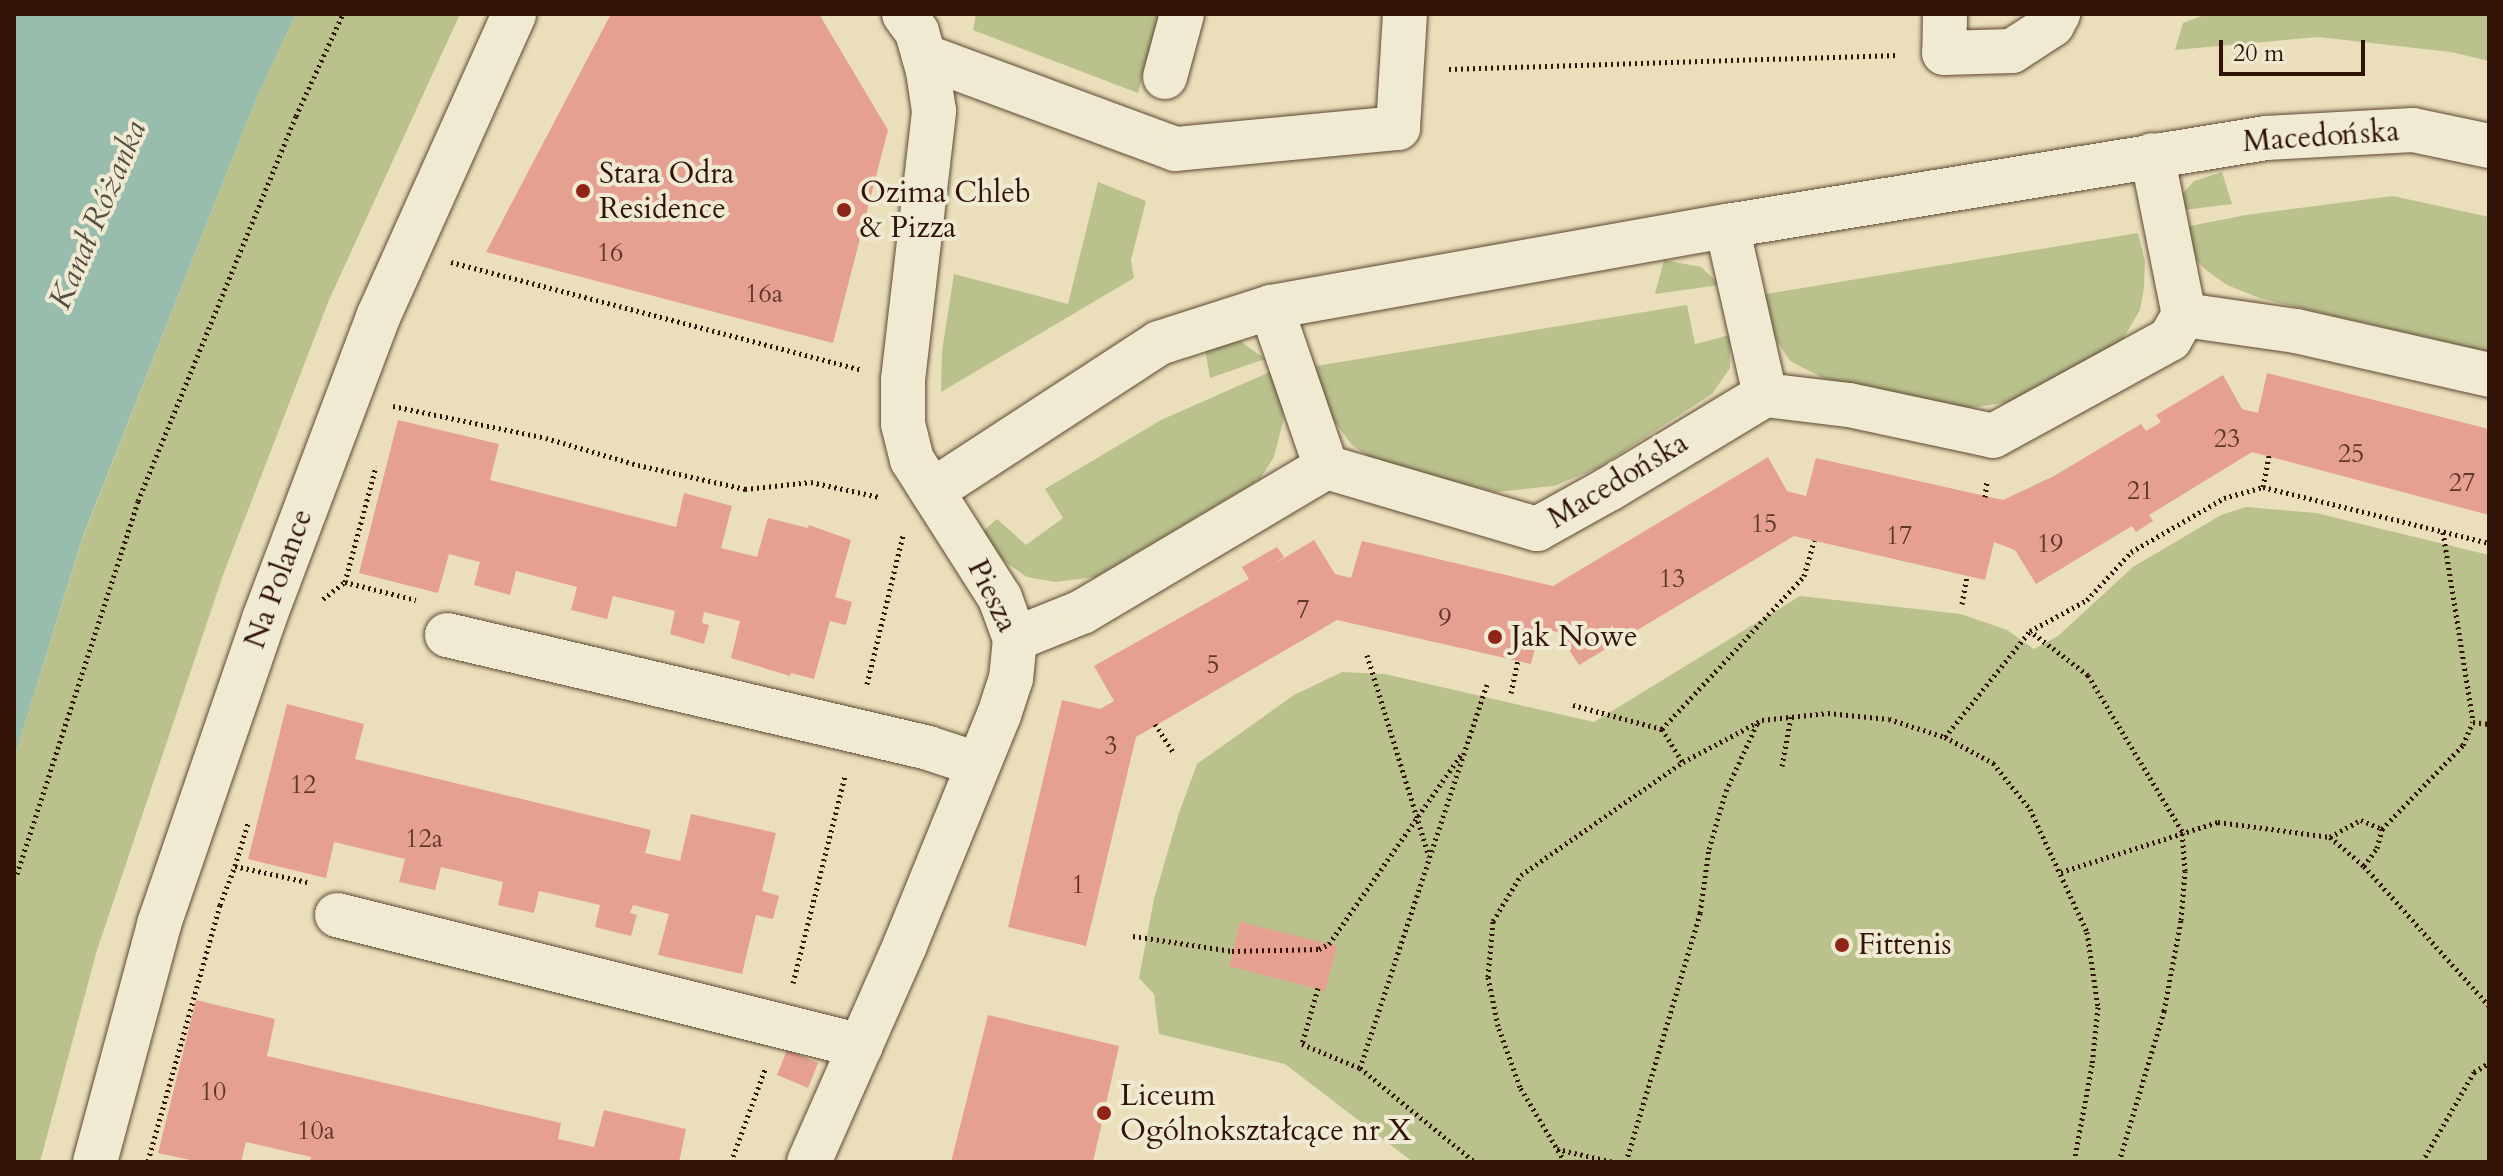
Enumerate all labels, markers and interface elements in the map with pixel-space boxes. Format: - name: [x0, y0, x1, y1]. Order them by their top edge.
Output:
- scale bar: [2223, 24, 2369, 74]
- text: 20 m: [2233, 37, 2284, 70]
- street label: Macedońska: [2242, 114, 2400, 160]
- water label: Kanał Różanka: [41, 115, 155, 315]
- place label: Stara Odra Residence: [599, 156, 734, 226]
- place label: Ozima Chleb & Pizza: [860, 175, 1031, 246]
- marker: Stara Odra Residence: [574, 182, 592, 200]
- marker: Ozima Chleb & Pizza: [835, 201, 853, 219]
- house number: 16: [597, 237, 623, 269]
- house number: 16a: [745, 278, 783, 310]
- house number: 23: [2214, 423, 2240, 455]
- street label: Macedońska: [1541, 425, 1695, 537]
- house number: 25: [2338, 438, 2364, 470]
- house number: 27: [2449, 467, 2475, 499]
- house number: 21: [2127, 475, 2153, 507]
- street label: Na Polance: [237, 504, 321, 654]
- house number: 15: [1751, 508, 1777, 540]
- house number: 17: [1886, 520, 1912, 552]
- house number: 19: [2037, 528, 2063, 560]
- street label: Piesza: [959, 554, 1025, 638]
- house number: 13: [1659, 563, 1685, 595]
- house number: 7: [1296, 594, 1310, 626]
- house number: 9: [1438, 602, 1452, 634]
- place label: Jak Nowe: [1511, 619, 1638, 655]
- marker: Jak Nowe: [1486, 628, 1504, 646]
- house number: 5: [1206, 649, 1220, 681]
- house number: 3: [1104, 730, 1118, 762]
- house number: 12: [290, 769, 316, 801]
- house number: 12a: [405, 823, 443, 855]
- house number: 1: [1071, 869, 1085, 901]
- place label: Fittenis: [1858, 927, 1952, 963]
- marker: Fittenis: [1833, 936, 1851, 954]
- house number: 10: [200, 1076, 226, 1108]
- place label: Liceum Ogólnokształcące nr X: [1120, 1078, 1412, 1148]
- marker: Liceum Ogólnokształcące nr X: [1095, 1104, 1113, 1122]
- house number: 10a: [297, 1115, 335, 1147]

